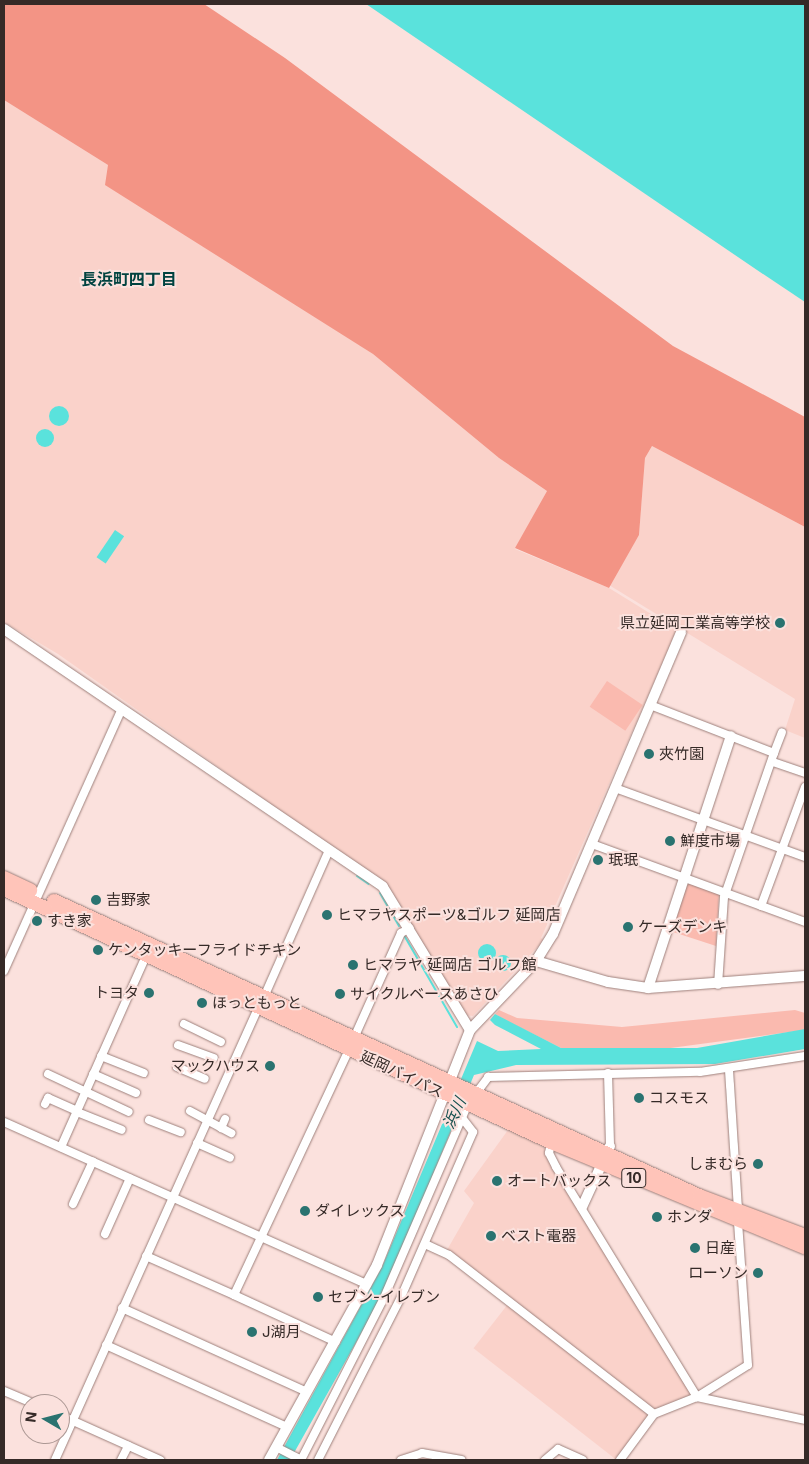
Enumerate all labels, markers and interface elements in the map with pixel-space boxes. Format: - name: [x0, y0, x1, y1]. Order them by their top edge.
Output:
- district label: 長浜町四丁目: [81, 269, 177, 289]
- place label: 県立延岡工業高等学校: [620, 614, 770, 632]
- marker: 県立延岡工業高等学校: [774, 617, 786, 629]
- place label: 夾竹園: [659, 745, 704, 763]
- marker: 夾竹園: [643, 748, 655, 760]
- place label: 鮮度市場: [680, 832, 740, 850]
- marker: 鮮度市場: [664, 835, 676, 847]
- place label: 珉珉: [608, 851, 638, 869]
- marker: 珉珉: [592, 854, 604, 866]
- place label: 吉野家: [106, 891, 151, 909]
- marker: 吉野家: [90, 894, 102, 906]
- place label: ヒマラヤスポーツ&ゴルフ 延岡店: [337, 906, 561, 924]
- marker: ヒマラヤスポーツ&ゴルフ 延岡店: [321, 909, 333, 921]
- place label: すき家: [47, 912, 92, 930]
- marker: すき家: [31, 915, 43, 927]
- place label: ケーズデンキ: [638, 918, 728, 936]
- marker: ケーズデンキ: [622, 921, 634, 933]
- place label: ケンタッキーフライドチキン: [108, 941, 303, 959]
- marker: ケンタッキーフライドチキン: [92, 944, 104, 956]
- place label: ヒマラヤ 延岡店 ゴルフ館: [363, 956, 536, 974]
- marker: ヒマラヤ 延岡店 ゴルフ館: [347, 959, 359, 971]
- place label: トヨタ: [94, 984, 139, 1002]
- place label: サイクルベースあさひ: [350, 985, 500, 1003]
- marker: トヨタ: [143, 987, 155, 999]
- marker: サイクルベースあさひ: [334, 988, 346, 1000]
- place label: ほっともっと: [212, 994, 302, 1012]
- marker: ほっともっと: [196, 997, 208, 1009]
- street label: 延岡バイパス: [357, 1047, 447, 1101]
- place label: マックハウス: [170, 1057, 260, 1075]
- marker: マックハウス: [264, 1060, 276, 1072]
- place label: コスモス: [649, 1089, 709, 1107]
- marker: コスモス: [633, 1092, 645, 1104]
- water label: 浜川: [439, 1094, 469, 1132]
- place label: しまむら: [688, 1155, 748, 1173]
- marker: しまむら: [752, 1158, 764, 1170]
- road number: 10: [620, 1166, 648, 1190]
- place label: オートバックス: [507, 1172, 612, 1190]
- marker: オートバックス: [491, 1175, 503, 1187]
- place label: ダイレックス: [315, 1202, 405, 1220]
- marker: ダイレックス: [299, 1205, 311, 1217]
- place label: ホンダ: [667, 1208, 712, 1226]
- marker: ホンダ: [651, 1211, 663, 1223]
- place label: ベスト電器: [501, 1227, 576, 1245]
- marker: ベスト電器: [485, 1230, 497, 1242]
- place label: 日産: [705, 1239, 735, 1257]
- marker: 日産: [689, 1242, 701, 1254]
- place label: ローソン: [688, 1264, 748, 1282]
- marker: ローソン: [752, 1267, 764, 1279]
- place label: セブン-イレブン: [328, 1288, 440, 1306]
- marker: セブン-イレブン: [312, 1291, 324, 1303]
- place label: J湖月: [262, 1323, 301, 1341]
- marker: J湖月: [246, 1326, 258, 1338]
- north arrow: [20, 1394, 70, 1444]
- text: N: [21, 1411, 40, 1423]

